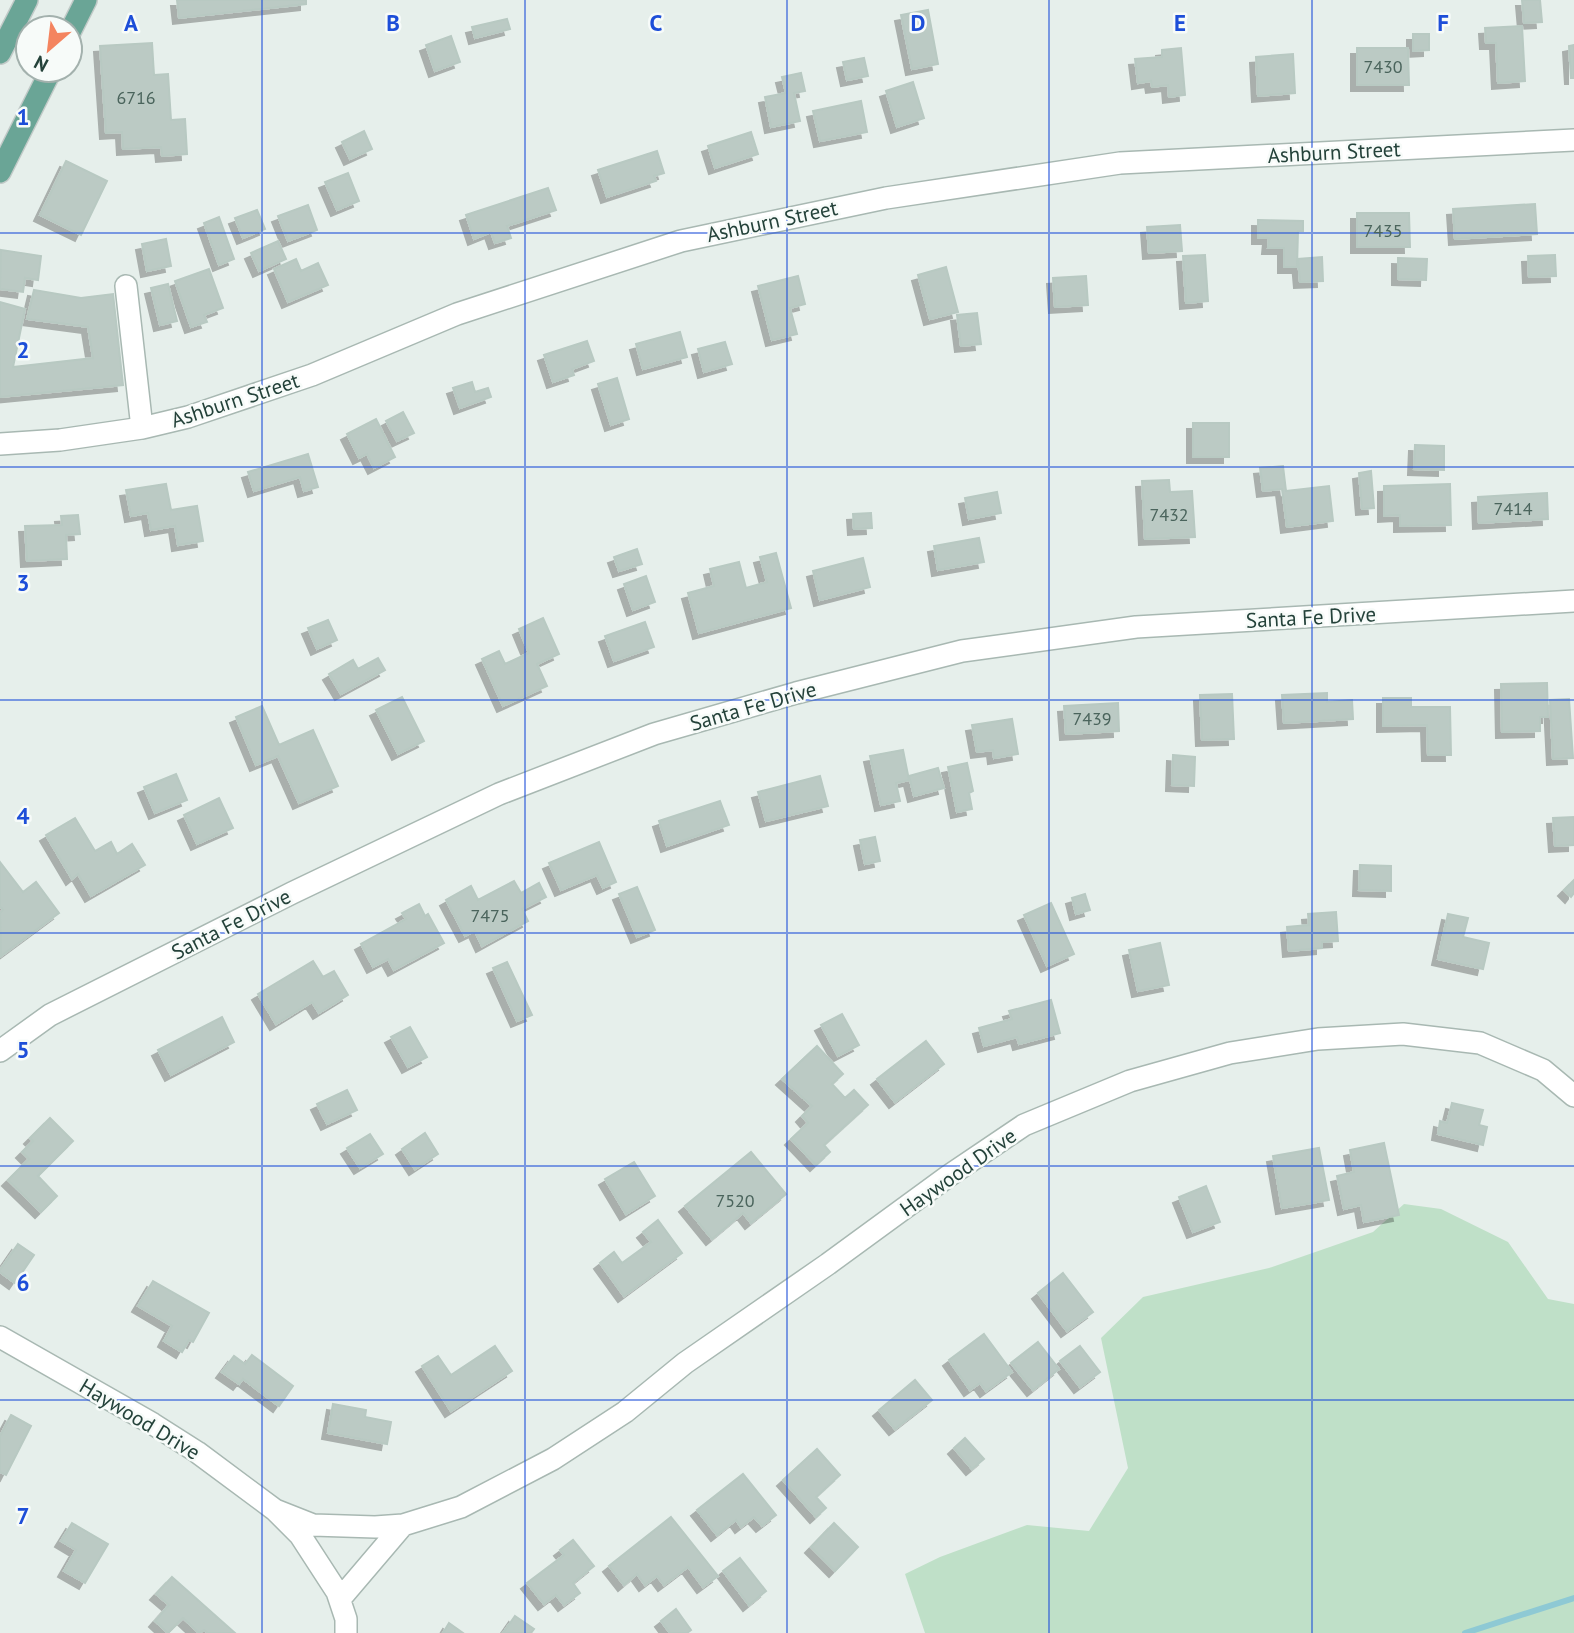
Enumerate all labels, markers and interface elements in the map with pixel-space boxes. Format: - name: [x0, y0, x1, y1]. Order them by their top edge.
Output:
- text: A: [124, 8, 138, 37]
- text: B: [386, 8, 400, 37]
- text: C: [650, 8, 663, 37]
- text: D: [911, 8, 925, 37]
- text: E: [1174, 8, 1186, 37]
- text: F: [1437, 8, 1449, 37]
- north arrow: [14, 14, 84, 84]
- text: N: [30, 50, 52, 78]
- house number: 7430: [1363, 55, 1403, 78]
- house number: 6716: [116, 86, 156, 109]
- text: 1: [16, 102, 30, 131]
- street label: Ashburn Street: [1267, 135, 1401, 169]
- street label: Ashburn Street: [704, 194, 840, 248]
- house number: 7435: [1363, 219, 1403, 242]
- text: 2: [16, 335, 30, 364]
- street label: Ashburn Street: [168, 367, 302, 433]
- house number: 7414: [1493, 497, 1533, 520]
- house number: 7432: [1149, 503, 1189, 526]
- text: 3: [16, 568, 30, 597]
- street label: Santa Fe Drive: [1245, 600, 1377, 634]
- street label: Santa Fe Drive: [687, 675, 819, 737]
- house number: 7439: [1072, 707, 1112, 730]
- text: 4: [16, 801, 30, 830]
- street label: Santa Fe Drive: [167, 882, 295, 966]
- house number: 7475: [470, 904, 510, 927]
- text: 5: [16, 1035, 30, 1064]
- street label: Haywood Drive: [895, 1122, 1021, 1222]
- house number: 7520: [715, 1189, 755, 1212]
- text: 6: [16, 1268, 30, 1297]
- street label: Haywood Drive: [75, 1372, 205, 1466]
- text: 7: [16, 1501, 30, 1530]

